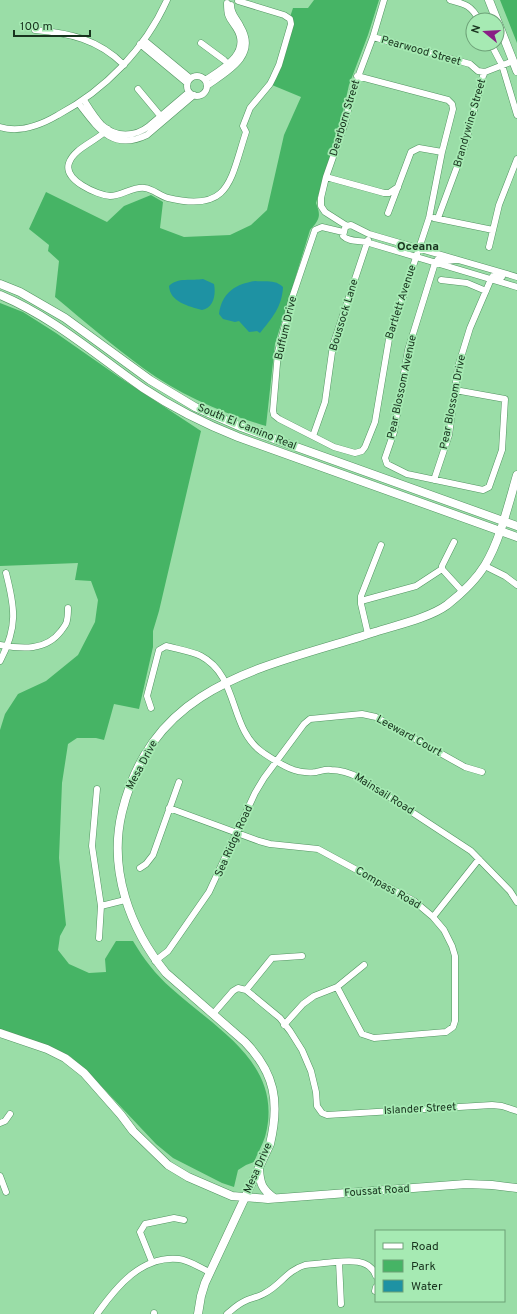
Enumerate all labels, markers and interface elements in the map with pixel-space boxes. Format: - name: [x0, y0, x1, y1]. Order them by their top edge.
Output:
- scale bar: [14, 12, 90, 38]
- north arrow: [465, 12, 505, 52]
- text: 100 m: [20, 19, 53, 35]
- text: N: [469, 23, 484, 35]
- street label: Pearwood Street: [379, 33, 463, 69]
- street label: Brandywine Street: [451, 77, 489, 169]
- street label: Dearborn Street: [327, 78, 363, 158]
- district label: Oceana: [397, 239, 439, 255]
- street label: Bartlett Avenue: [382, 263, 420, 341]
- street label: Boussock Lane: [326, 277, 362, 353]
- street label: Buffum Drive: [272, 295, 300, 361]
- street label: Pear Blossom Avenue: [384, 333, 420, 440]
- street label: Pear Blossom Drive: [437, 353, 469, 450]
- street label: South El Camino Real: [196, 401, 298, 453]
- street label: Leeward Court: [374, 712, 444, 760]
- street label: Mesa Drive: [123, 738, 161, 792]
- street label: Mainsail Road: [352, 770, 416, 818]
- street label: Sea Ridge Road: [212, 803, 256, 879]
- street label: Compass Road: [353, 864, 423, 912]
- street label: Islander Street: [383, 1100, 457, 1118]
- street label: Mesa Drive: [241, 1140, 275, 1196]
- street label: Foussat Road: [344, 1182, 410, 1200]
- legend: [375, 1230, 505, 1302]
- text: Road: [411, 1239, 439, 1255]
- text: Park: [411, 1259, 436, 1275]
- text: Water: [411, 1279, 443, 1295]

